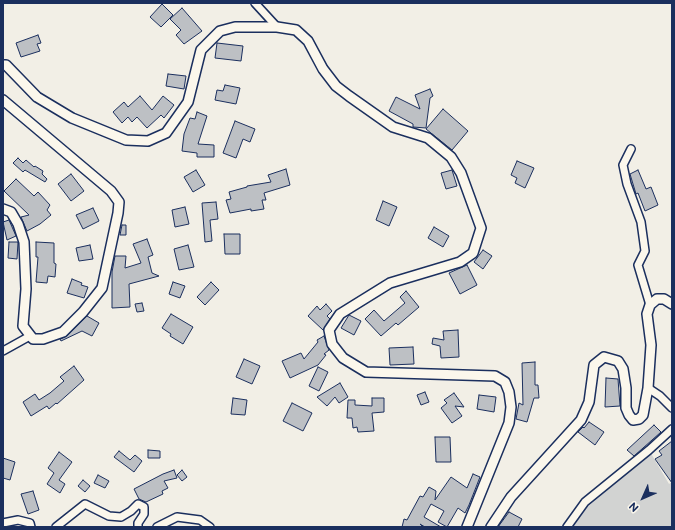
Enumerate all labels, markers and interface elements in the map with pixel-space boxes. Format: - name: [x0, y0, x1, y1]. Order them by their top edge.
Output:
- north arrow: [623, 478, 663, 518]
- text: N: [627, 499, 642, 514]

